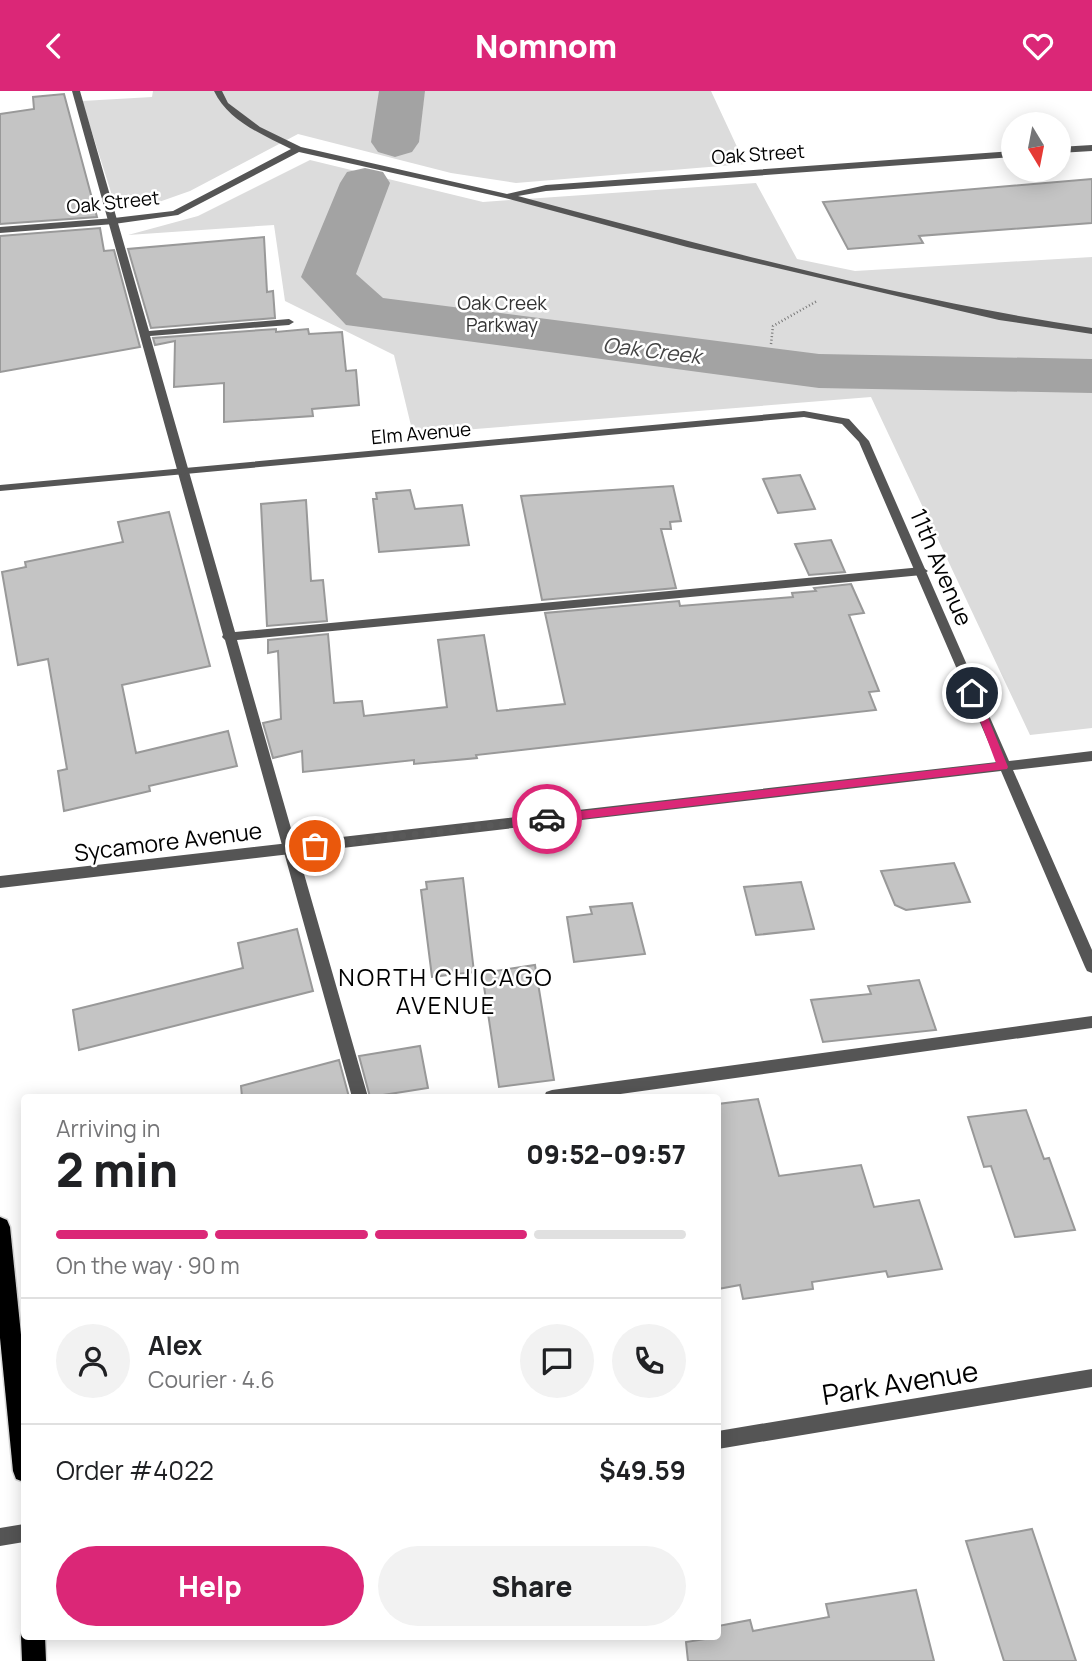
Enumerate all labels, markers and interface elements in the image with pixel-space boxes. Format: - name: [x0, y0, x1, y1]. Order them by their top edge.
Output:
- text: Nomnom: [475, 24, 617, 68]
- icon: back: [35, 27, 73, 65]
- icon: heart: [1019, 27, 1057, 65]
- north arrow: [1001, 112, 1071, 182]
- map controls: [1001, 112, 1071, 182]
- street label: Oak Street: [711, 138, 805, 170]
- street label: Oak Street: [65, 184, 161, 220]
- park label: Oak Creek Parkway: [457, 290, 547, 338]
- water label: Oak Creek: [601, 330, 705, 370]
- street label: Elm Avenue: [370, 416, 472, 450]
- street label: 11th Avenue: [903, 504, 981, 630]
- pin: [942, 663, 1002, 723]
- icon: home: [953, 674, 991, 712]
- courier: [512, 784, 582, 854]
- icon: car: [528, 800, 566, 838]
- street label: Sycamore Avenue: [72, 814, 264, 868]
- pin: [285, 816, 345, 876]
- icon: bag: [296, 827, 334, 865]
- district label: NORTH CHICAGO AVENUE: [338, 960, 554, 1021]
- text: Arriving in: [56, 1112, 161, 1144]
- text: 09:52–09:57: [526, 1136, 686, 1172]
- text: 2 min: [56, 1138, 178, 1201]
- text: On the way · 90 m: [56, 1249, 240, 1281]
- button: person: [56, 1324, 130, 1398]
- button: chat: [520, 1324, 594, 1398]
- button: phone: [612, 1324, 686, 1398]
- text: Alex: [148, 1327, 202, 1363]
- street label: Park Avenue: [819, 1351, 981, 1413]
- text: Courier · 4.6: [148, 1363, 275, 1395]
- text: Order #4022: [56, 1452, 214, 1488]
- text: $49.59: [599, 1452, 686, 1488]
- button: Help: [56, 1546, 364, 1626]
- button: Share: [378, 1546, 686, 1626]

